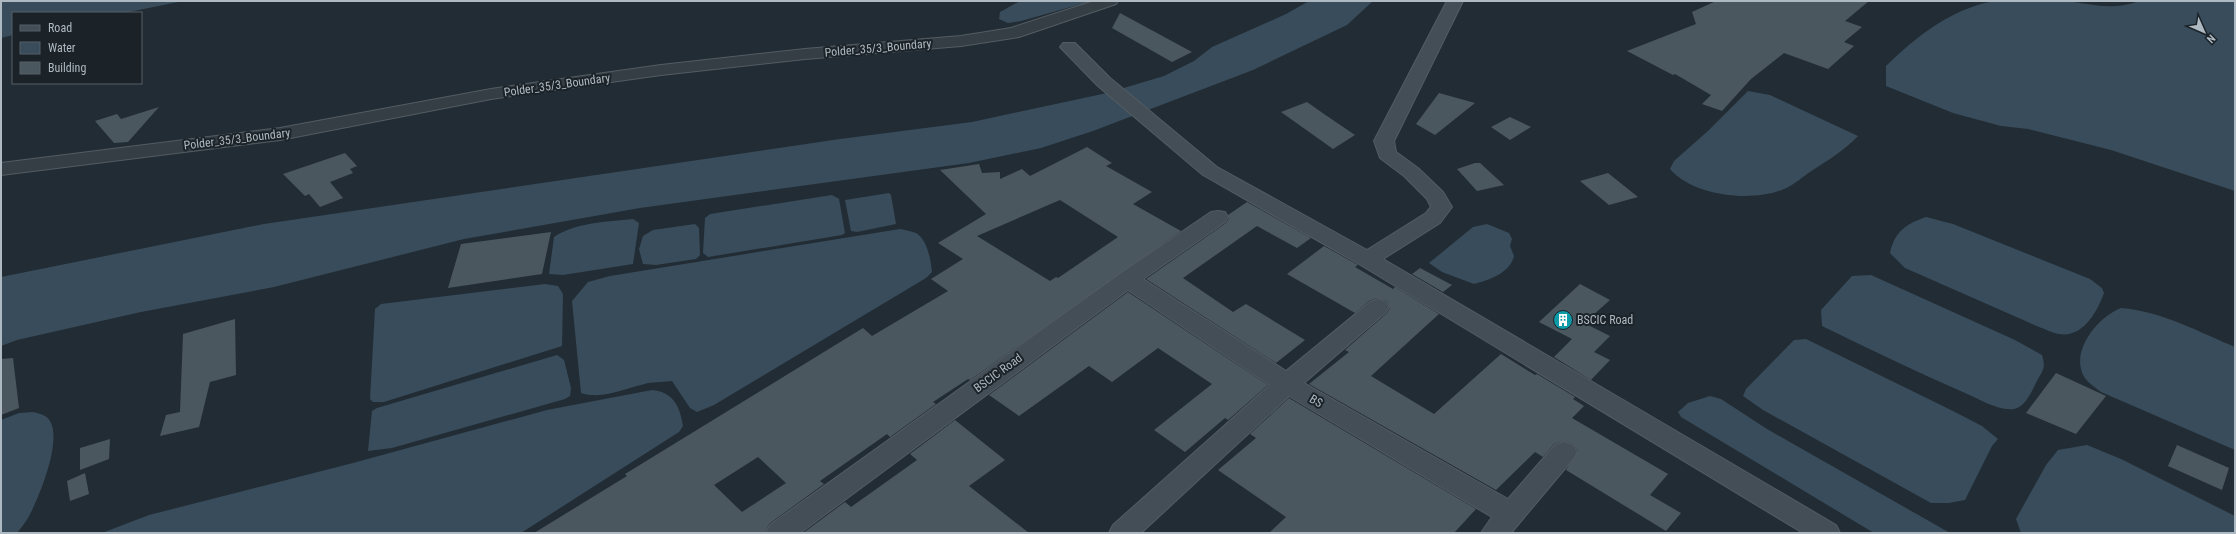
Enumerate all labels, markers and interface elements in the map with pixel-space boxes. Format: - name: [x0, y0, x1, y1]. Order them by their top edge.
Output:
- legend: [12, 12, 142, 84]
- north arrow: [2184, 12, 2224, 52]
- text: Road: [48, 21, 72, 35]
- text: N: [2204, 32, 2218, 46]
- street label: Polder_35/3_Boundary: [824, 36, 932, 60]
- text: Water: [48, 41, 76, 55]
- text: Building: [48, 61, 86, 75]
- street label: Polder_35/3_Boundary: [503, 71, 611, 99]
- street label: Polder_35/3_Boundary: [183, 126, 291, 152]
- building icon: BSCIC Road: [1552, 309, 1574, 331]
- place label: BSCIC Road: [1577, 313, 1633, 327]
- street label: BSCIC Road: [971, 351, 1025, 395]
- street label: BS: [1307, 392, 1325, 410]

